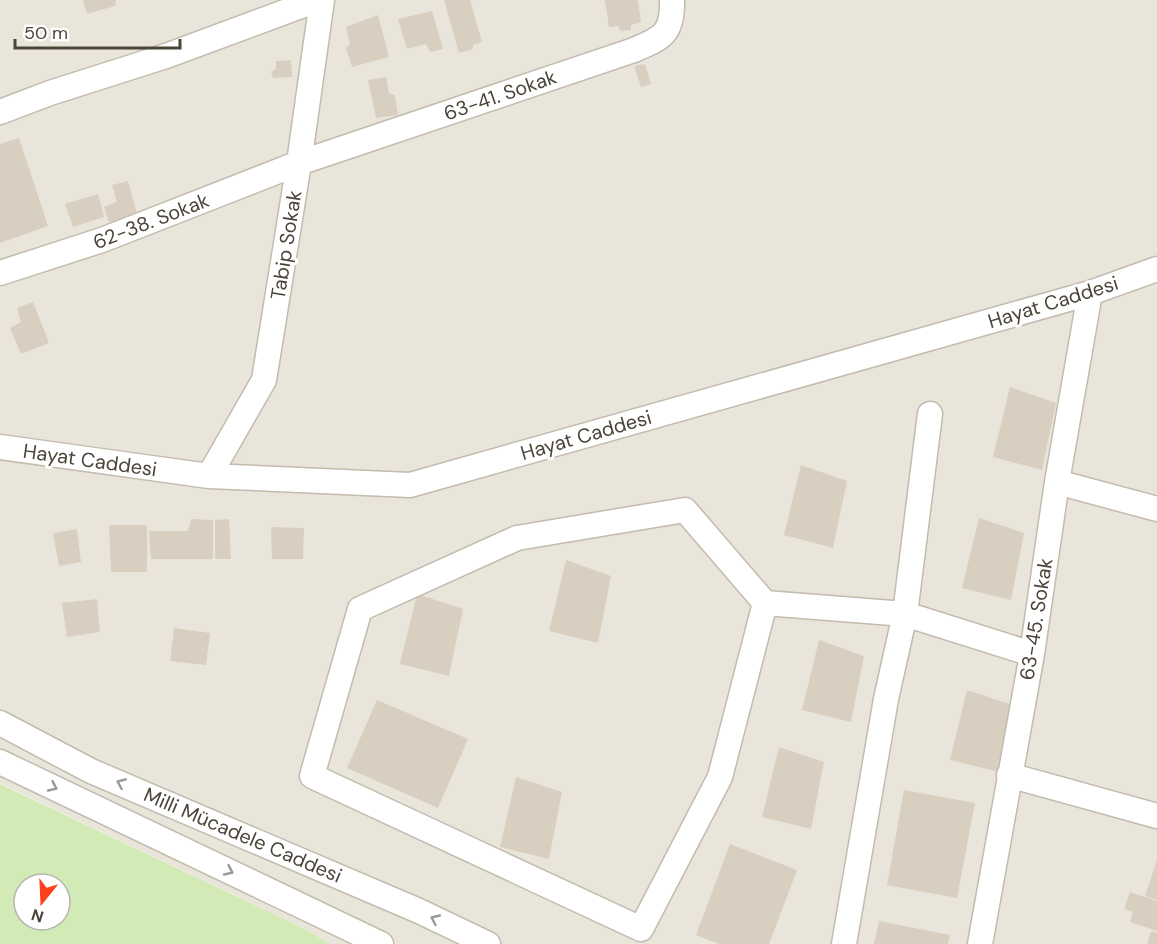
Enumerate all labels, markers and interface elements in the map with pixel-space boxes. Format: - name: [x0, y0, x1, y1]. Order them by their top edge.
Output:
- scale bar: [15, 12, 180, 50]
- text: 50 m: [24, 21, 68, 45]
- street label: 63-41. Sokak: [440, 64, 560, 126]
- street label: 62-38. Sokak: [89, 187, 213, 255]
- street label: Tabip Sokak: [265, 189, 307, 301]
- street label: Hayat Caddesi: [985, 270, 1121, 334]
- street label: Hayat Caddesi: [518, 404, 654, 466]
- street label: Hayat Caddesi: [21, 438, 159, 482]
- street label: 63-45. Sokak: [1014, 556, 1058, 682]
- one-way arrow: [116, 778, 127, 790]
- one-way arrow: [46, 780, 57, 792]
- street label: Milli Mücadele Caddesi: [140, 781, 346, 889]
- one-way arrow: [222, 863, 233, 875]
- north arrow: [12, 872, 72, 932]
- text: N: [29, 904, 46, 928]
- one-way arrow: [430, 914, 441, 926]

